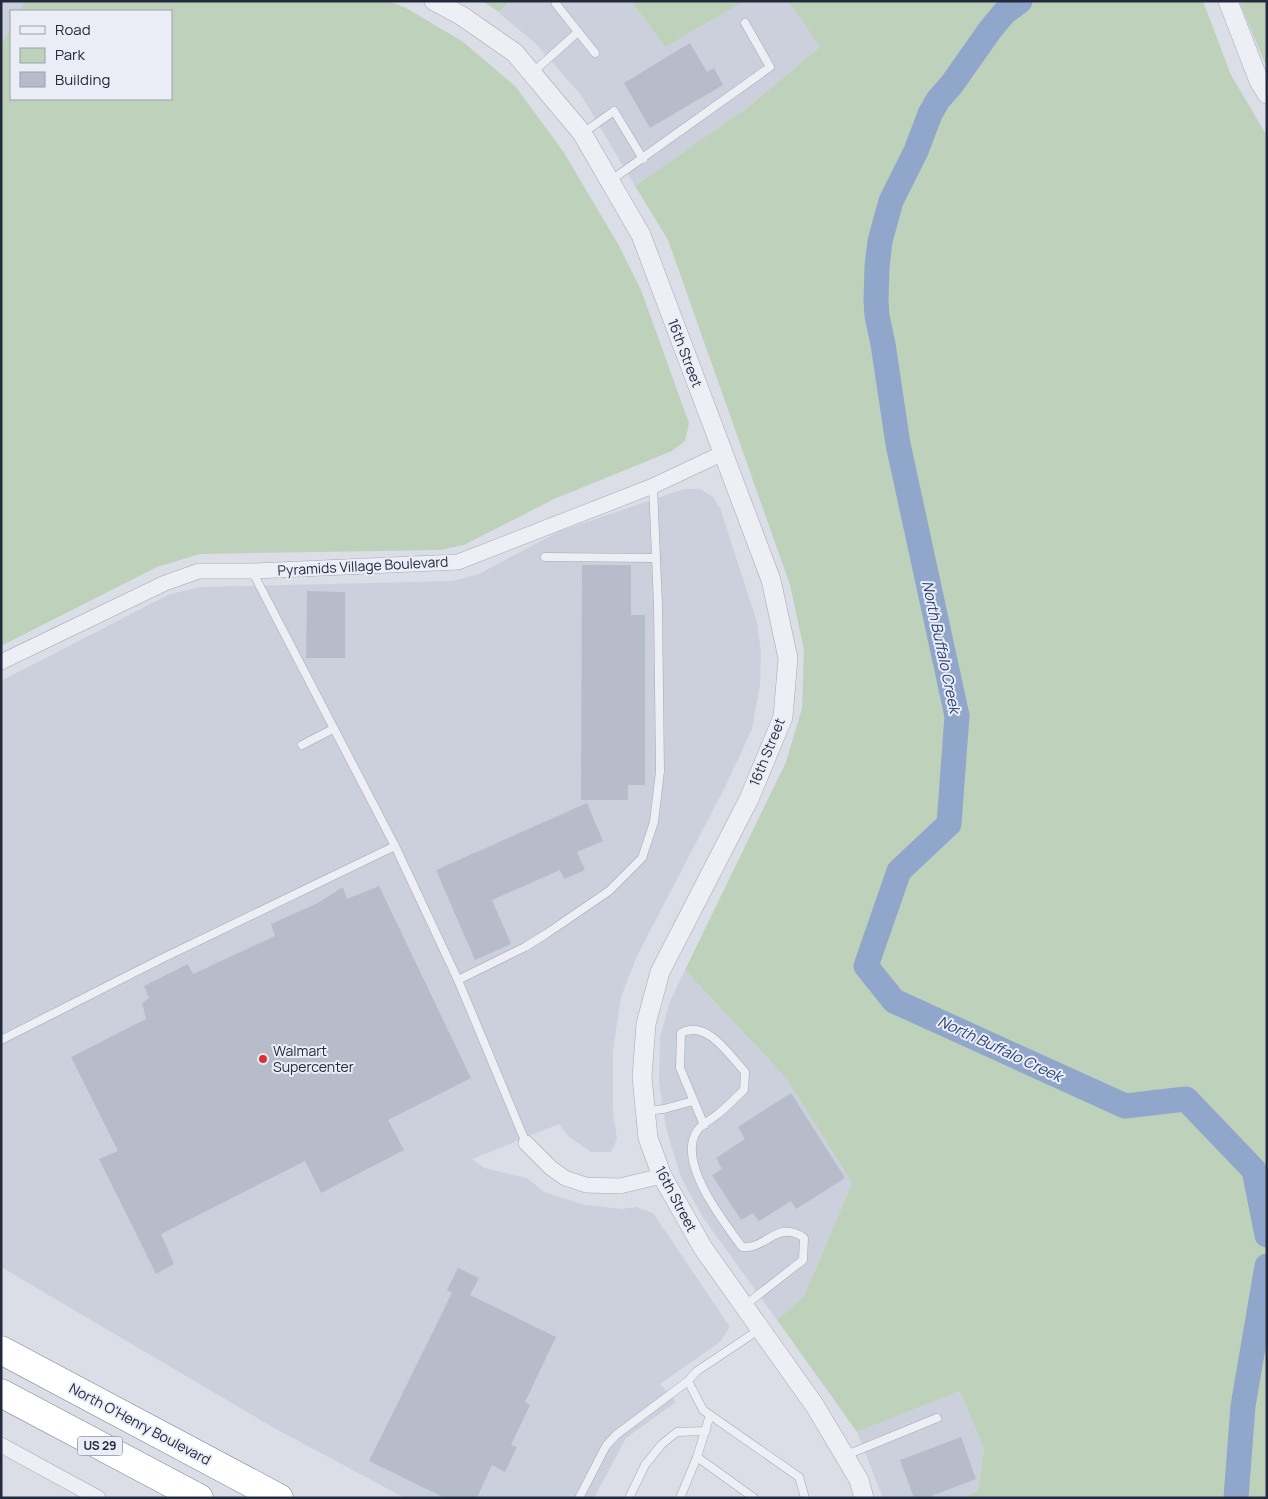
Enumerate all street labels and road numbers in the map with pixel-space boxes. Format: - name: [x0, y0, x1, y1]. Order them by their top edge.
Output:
- street label: 16th Street: [664, 316, 707, 390]
- street label: Pyramids Village Boulevard: [277, 552, 449, 579]
- street label: 16th Street: [744, 715, 789, 789]
- street label: 16th Street: [651, 1163, 702, 1235]
- street label: North O'Henry Boulevard: [66, 1378, 214, 1469]
- road number: US 29: [78, 1436, 122, 1455]

